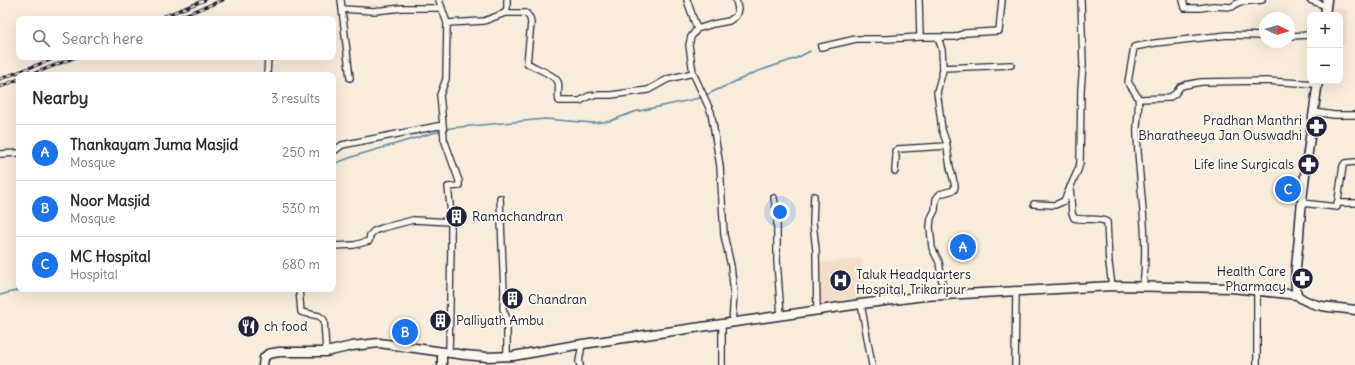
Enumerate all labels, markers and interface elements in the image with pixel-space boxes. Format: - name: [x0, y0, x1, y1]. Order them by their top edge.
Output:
- north arrow: [1259, 12, 1295, 48]
- map controls: [1307, 12, 1343, 84]
- button: +: [1307, 12, 1343, 48]
- search box: [16, 16, 336, 60]
- icon: search: [30, 27, 52, 49]
- text: Search here: [62, 29, 143, 48]
- button: −: [1307, 48, 1343, 84]
- text: Nearby: [32, 87, 88, 109]
- text: 3 results: [271, 90, 320, 107]
- place label: Pradhan Manthri Bharatheeya Jan Ouswadhi: [1138, 112, 1302, 144]
- pharmacy icon: Pradhan Manthri Bharatheeya Jan Ouswadhi: [1304, 114, 1330, 140]
- text: Thankayam Juma Masjid: [70, 135, 238, 154]
- text: A: [41, 144, 49, 161]
- text: 250 m: [282, 144, 320, 161]
- pharmacy icon: Life line Surgicals: [1296, 151, 1322, 177]
- text: Mosque: [70, 154, 115, 171]
- place label: Life line Surgicals: [1194, 156, 1294, 173]
- pin: C: [1275, 174, 1301, 204]
- text: Noor Masjid: [70, 191, 150, 210]
- text: B: [41, 200, 49, 217]
- text: 530 m: [282, 200, 320, 217]
- your location: [770, 202, 790, 222]
- building icon: Ramachandran: [443, 203, 469, 229]
- place label: Ramachandran: [472, 208, 564, 225]
- text: Mosque: [70, 210, 115, 227]
- pin: A: [950, 232, 976, 262]
- text: MC Hospital: [70, 247, 151, 266]
- text: C: [41, 256, 49, 273]
- text: 680 m: [282, 256, 320, 273]
- place label: Health Care Pharmacy: [1217, 263, 1286, 295]
- pharmacy icon: Health Care Pharmacy: [1289, 265, 1315, 291]
- text: Hospital: [70, 266, 118, 283]
- place label: Taluk Headquarters Hospital, Trikaripur: [856, 266, 971, 298]
- hospital icon: Taluk Headquarters Hospital, Trikaripur: [828, 268, 854, 294]
- building icon: Chandran: [499, 286, 525, 312]
- place label: Chandran: [528, 291, 587, 308]
- building icon: Palliyath Ambu: [427, 307, 453, 333]
- place label: Palliyath Ambu: [456, 312, 544, 329]
- restaurant icon: ch food: [235, 313, 261, 339]
- pin: B: [392, 317, 418, 347]
- place label: ch food: [264, 318, 308, 335]

